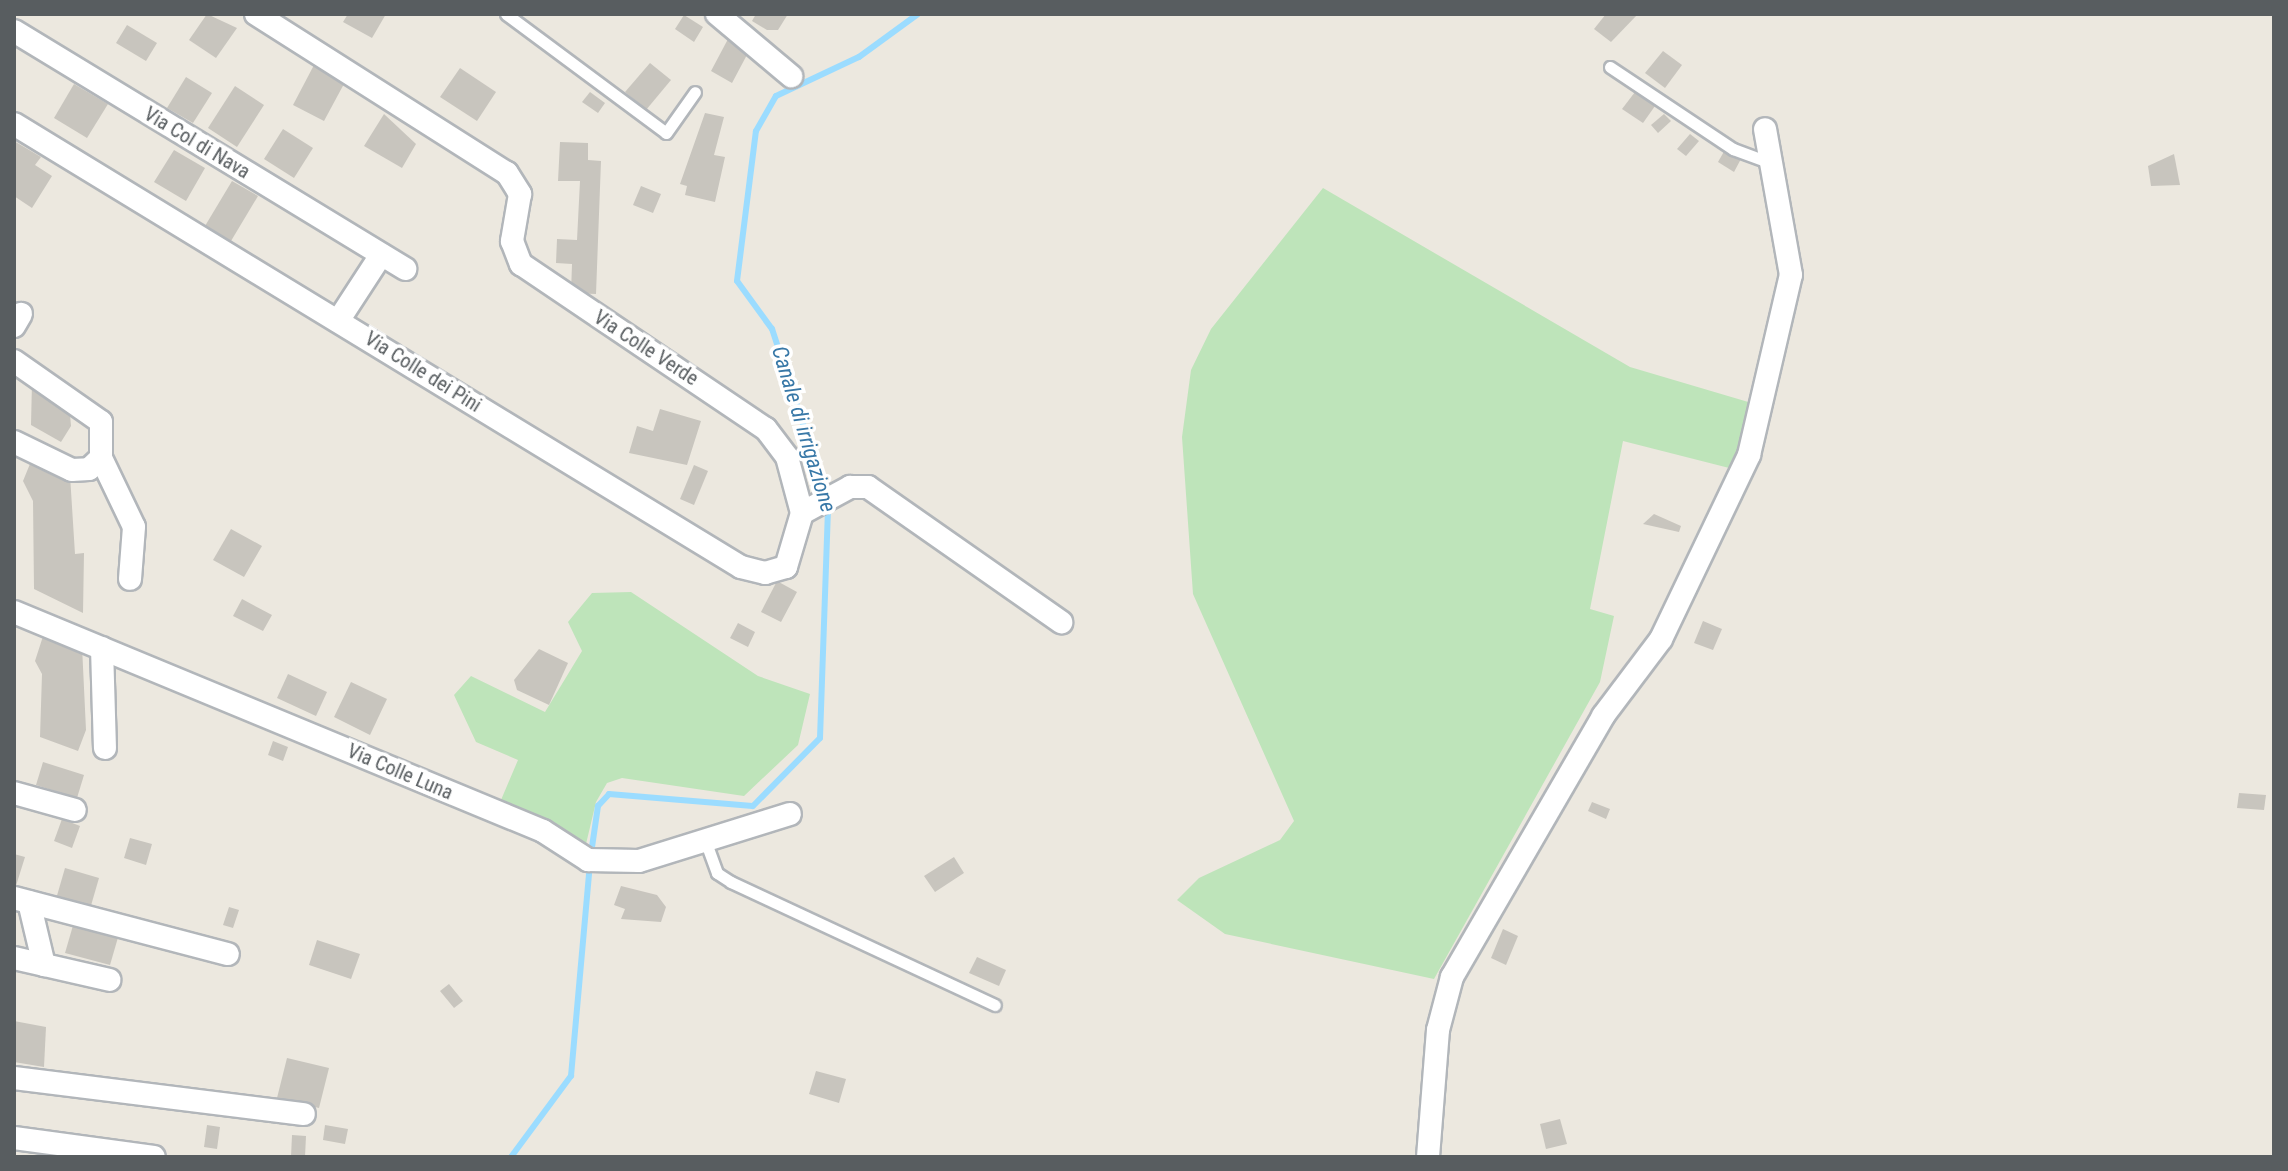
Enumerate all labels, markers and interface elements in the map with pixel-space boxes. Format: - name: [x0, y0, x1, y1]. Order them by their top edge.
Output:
- street label: Via Col di Nava: [140, 102, 254, 184]
- street label: Via Colle Verde: [589, 305, 703, 391]
- street label: Via Colle dei Pini: [360, 327, 486, 417]
- water label: Canale di irrigazione: [766, 343, 842, 515]
- street label: Via Colle Luna: [344, 739, 456, 805]

